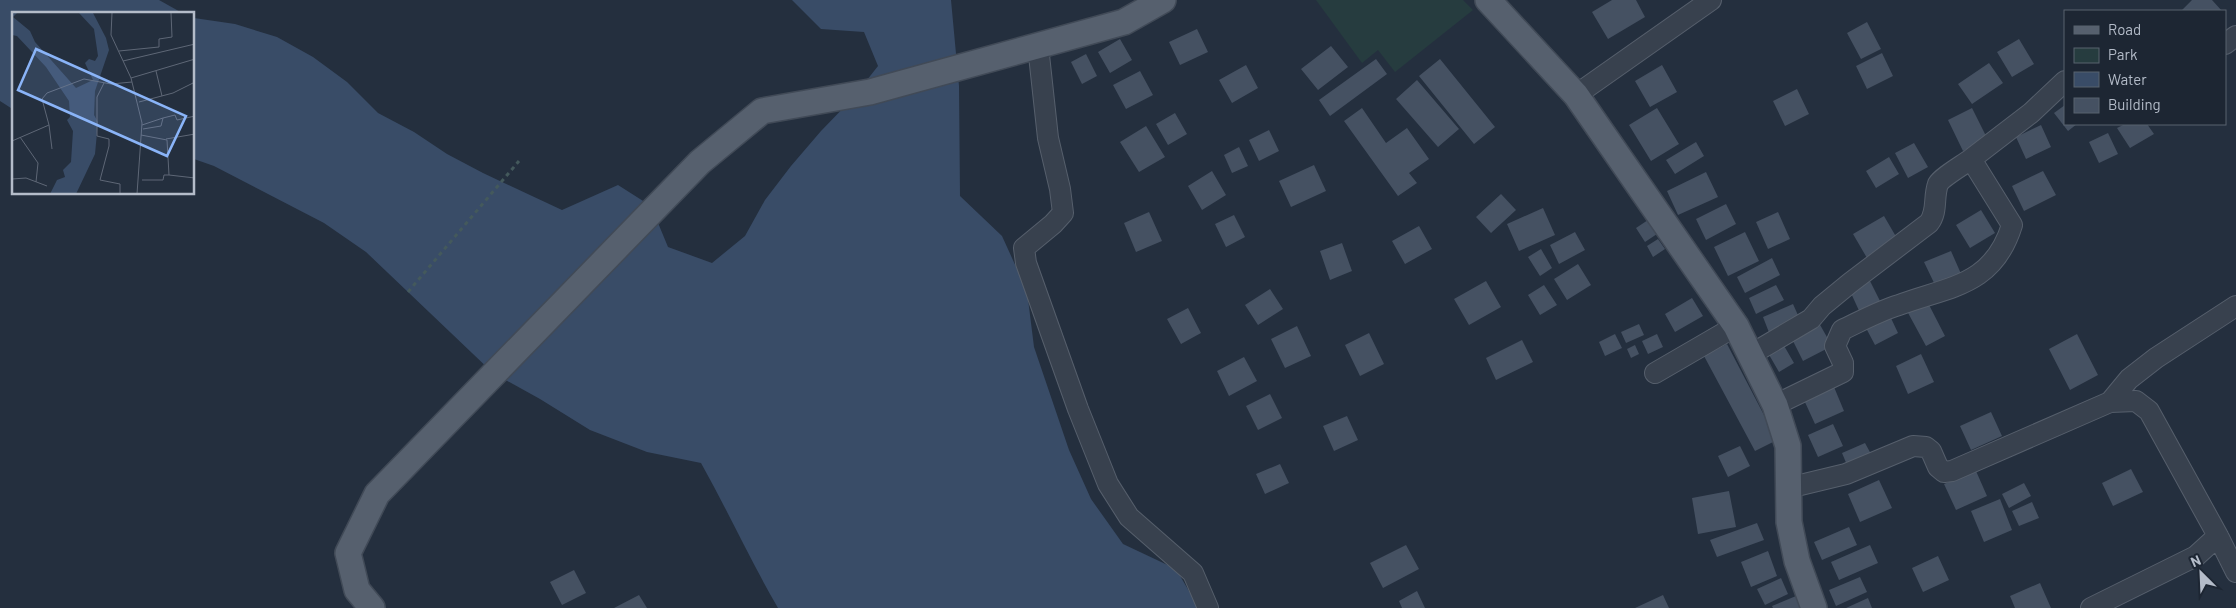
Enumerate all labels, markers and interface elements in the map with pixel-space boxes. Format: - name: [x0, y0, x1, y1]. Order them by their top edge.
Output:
- legend: [2064, 10, 2226, 125]
- inset map: [12, 12, 195, 195]
- text: Road: [2108, 20, 2141, 38]
- text: Park: [2108, 45, 2138, 63]
- text: Water: [2108, 70, 2147, 88]
- text: Building: [2108, 95, 2161, 113]
- north arrow: [2176, 548, 2226, 598]
- text: N: [2188, 551, 2203, 570]

